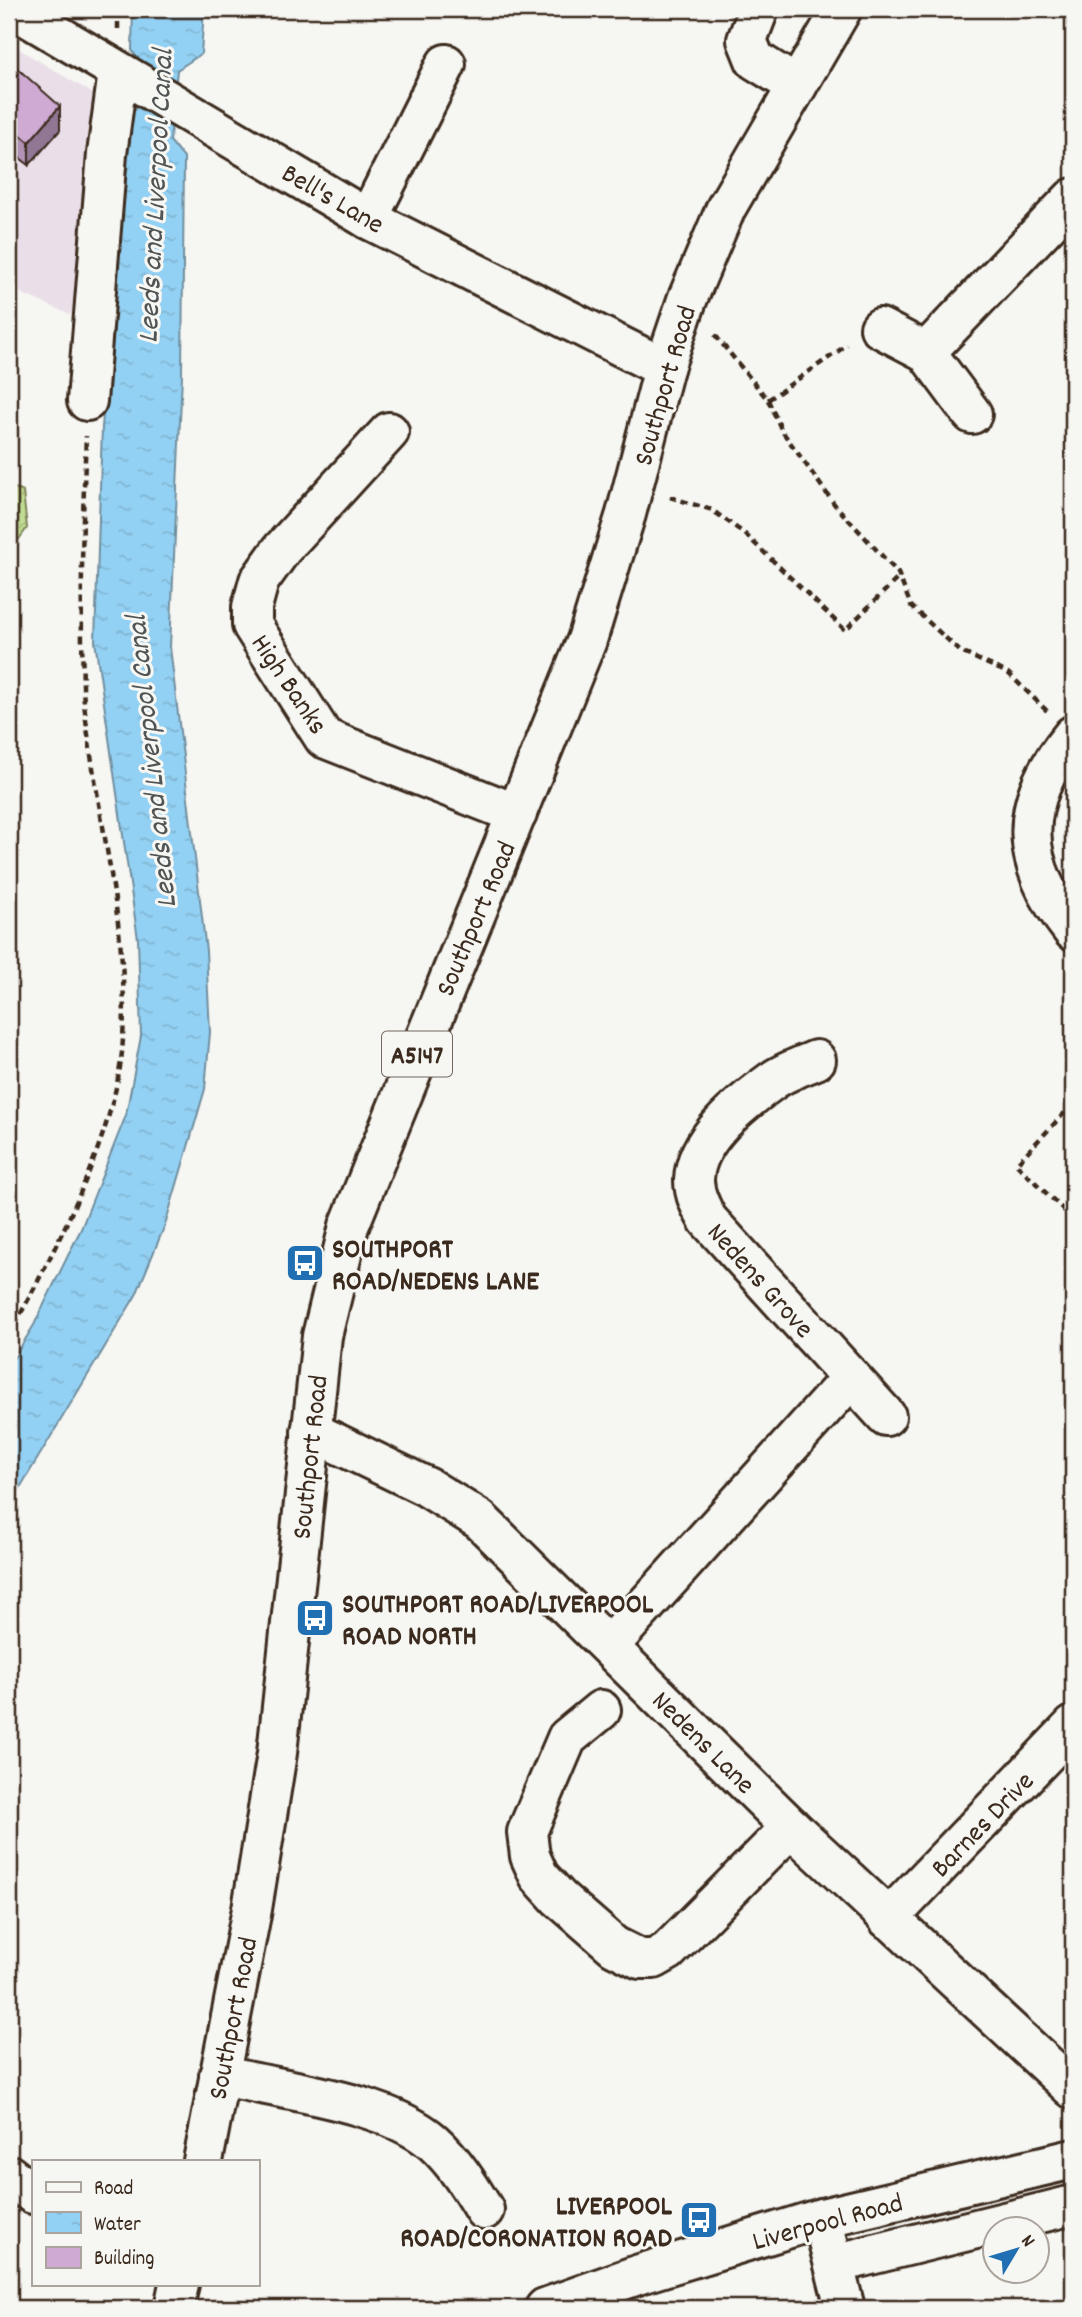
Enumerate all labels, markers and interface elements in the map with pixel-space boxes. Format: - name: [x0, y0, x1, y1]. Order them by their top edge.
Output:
- water label: Leeds and Liverpool Canal: [129, 45, 188, 344]
- street label: Bell's Lane: [273, 156, 390, 247]
- street label: Southport Road: [626, 302, 710, 471]
- water label: Leeds and Liverpool Canal: [117, 610, 191, 910]
- street label: High Banks: [239, 628, 335, 744]
- street label: Southport Road: [428, 836, 529, 1004]
- road number: A5147: [382, 1032, 452, 1077]
- street label: Nedens Grove: [695, 1216, 821, 1349]
- place label: SOUTHPORT ROAD/NEDENS LANE: [332, 1232, 539, 1304]
- bus stop icon: SOUTHPORT ROAD/NEDENS LANE: [284, 1242, 326, 1284]
- street label: Southport Road: [284, 1373, 341, 1542]
- place label: SOUTHPORT ROAD/LIVERPOOL ROAD NORTH: [342, 1587, 654, 1659]
- bus stop icon: SOUTHPORT ROAD/LIVERPOOL ROAD NORTH: [294, 1597, 336, 1639]
- street label: Nedens Lane: [640, 1684, 762, 1806]
- street label: Barnes Drive: [924, 1764, 1046, 1889]
- street label: Southport Road: [201, 1934, 271, 2104]
- legend: [32, 2160, 259, 2286]
- text: Road: [94, 2175, 133, 2205]
- street label: Liverpool Road: [749, 2186, 908, 2264]
- place label: LIVERPOOL ROAD/CORONATION ROAD: [400, 2189, 673, 2261]
- bus stop icon: LIVERPOOL ROAD/CORONATION ROAD: [678, 2199, 720, 2241]
- text: Water: [94, 2211, 141, 2241]
- north arrow: [981, 2216, 1050, 2286]
- text: N: [1013, 2230, 1040, 2254]
- text: Building: [94, 2245, 154, 2275]

